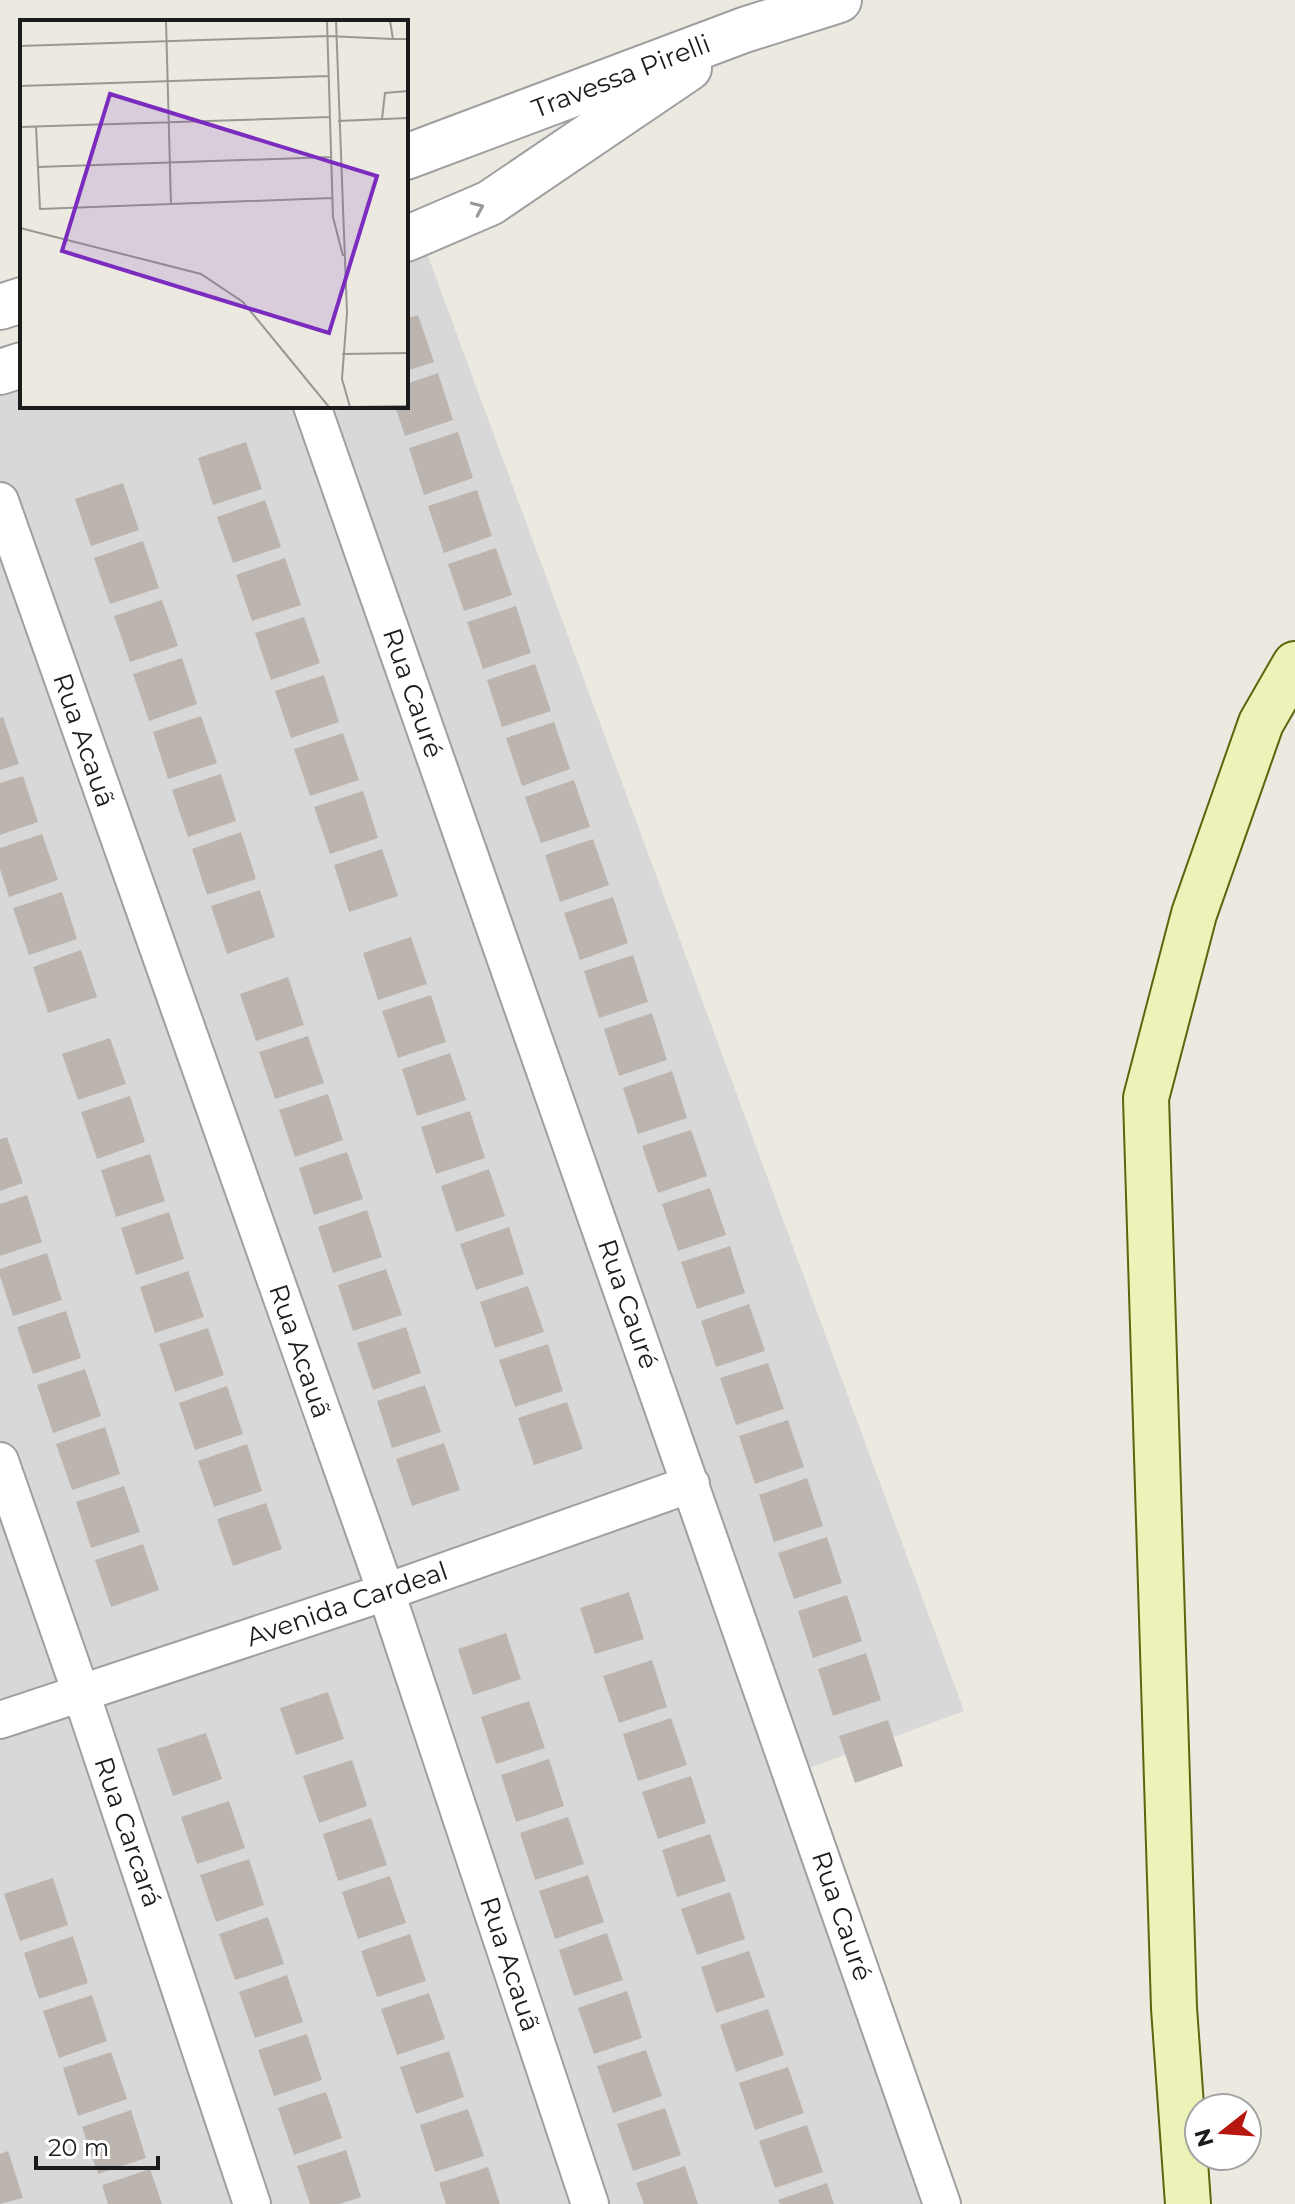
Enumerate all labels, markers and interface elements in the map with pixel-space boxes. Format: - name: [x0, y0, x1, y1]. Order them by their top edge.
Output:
- inset map: [20, 20, 408, 408]
- street label: Travessa Pirelli: [527, 27, 715, 125]
- one-way arrow: [469, 202, 484, 218]
- street label: Rua Cauré: [376, 624, 450, 762]
- street label: Rua Acauã: [46, 669, 122, 811]
- street label: Rua Cauré: [591, 1235, 665, 1373]
- street label: Rua Acauã: [262, 1280, 338, 1422]
- street label: Avenida Cardeal: [242, 1555, 452, 1653]
- street label: Rua Carcará: [87, 1753, 169, 1911]
- street label: Rua Cauré: [805, 1847, 879, 1985]
- street label: Rua Acauã: [473, 1893, 547, 2035]
- north arrow: [1183, 2092, 1263, 2172]
- scale bar: [36, 2120, 158, 2170]
- text: N: [1189, 2125, 1220, 2150]
- text: 20 m: [48, 2133, 109, 2162]

